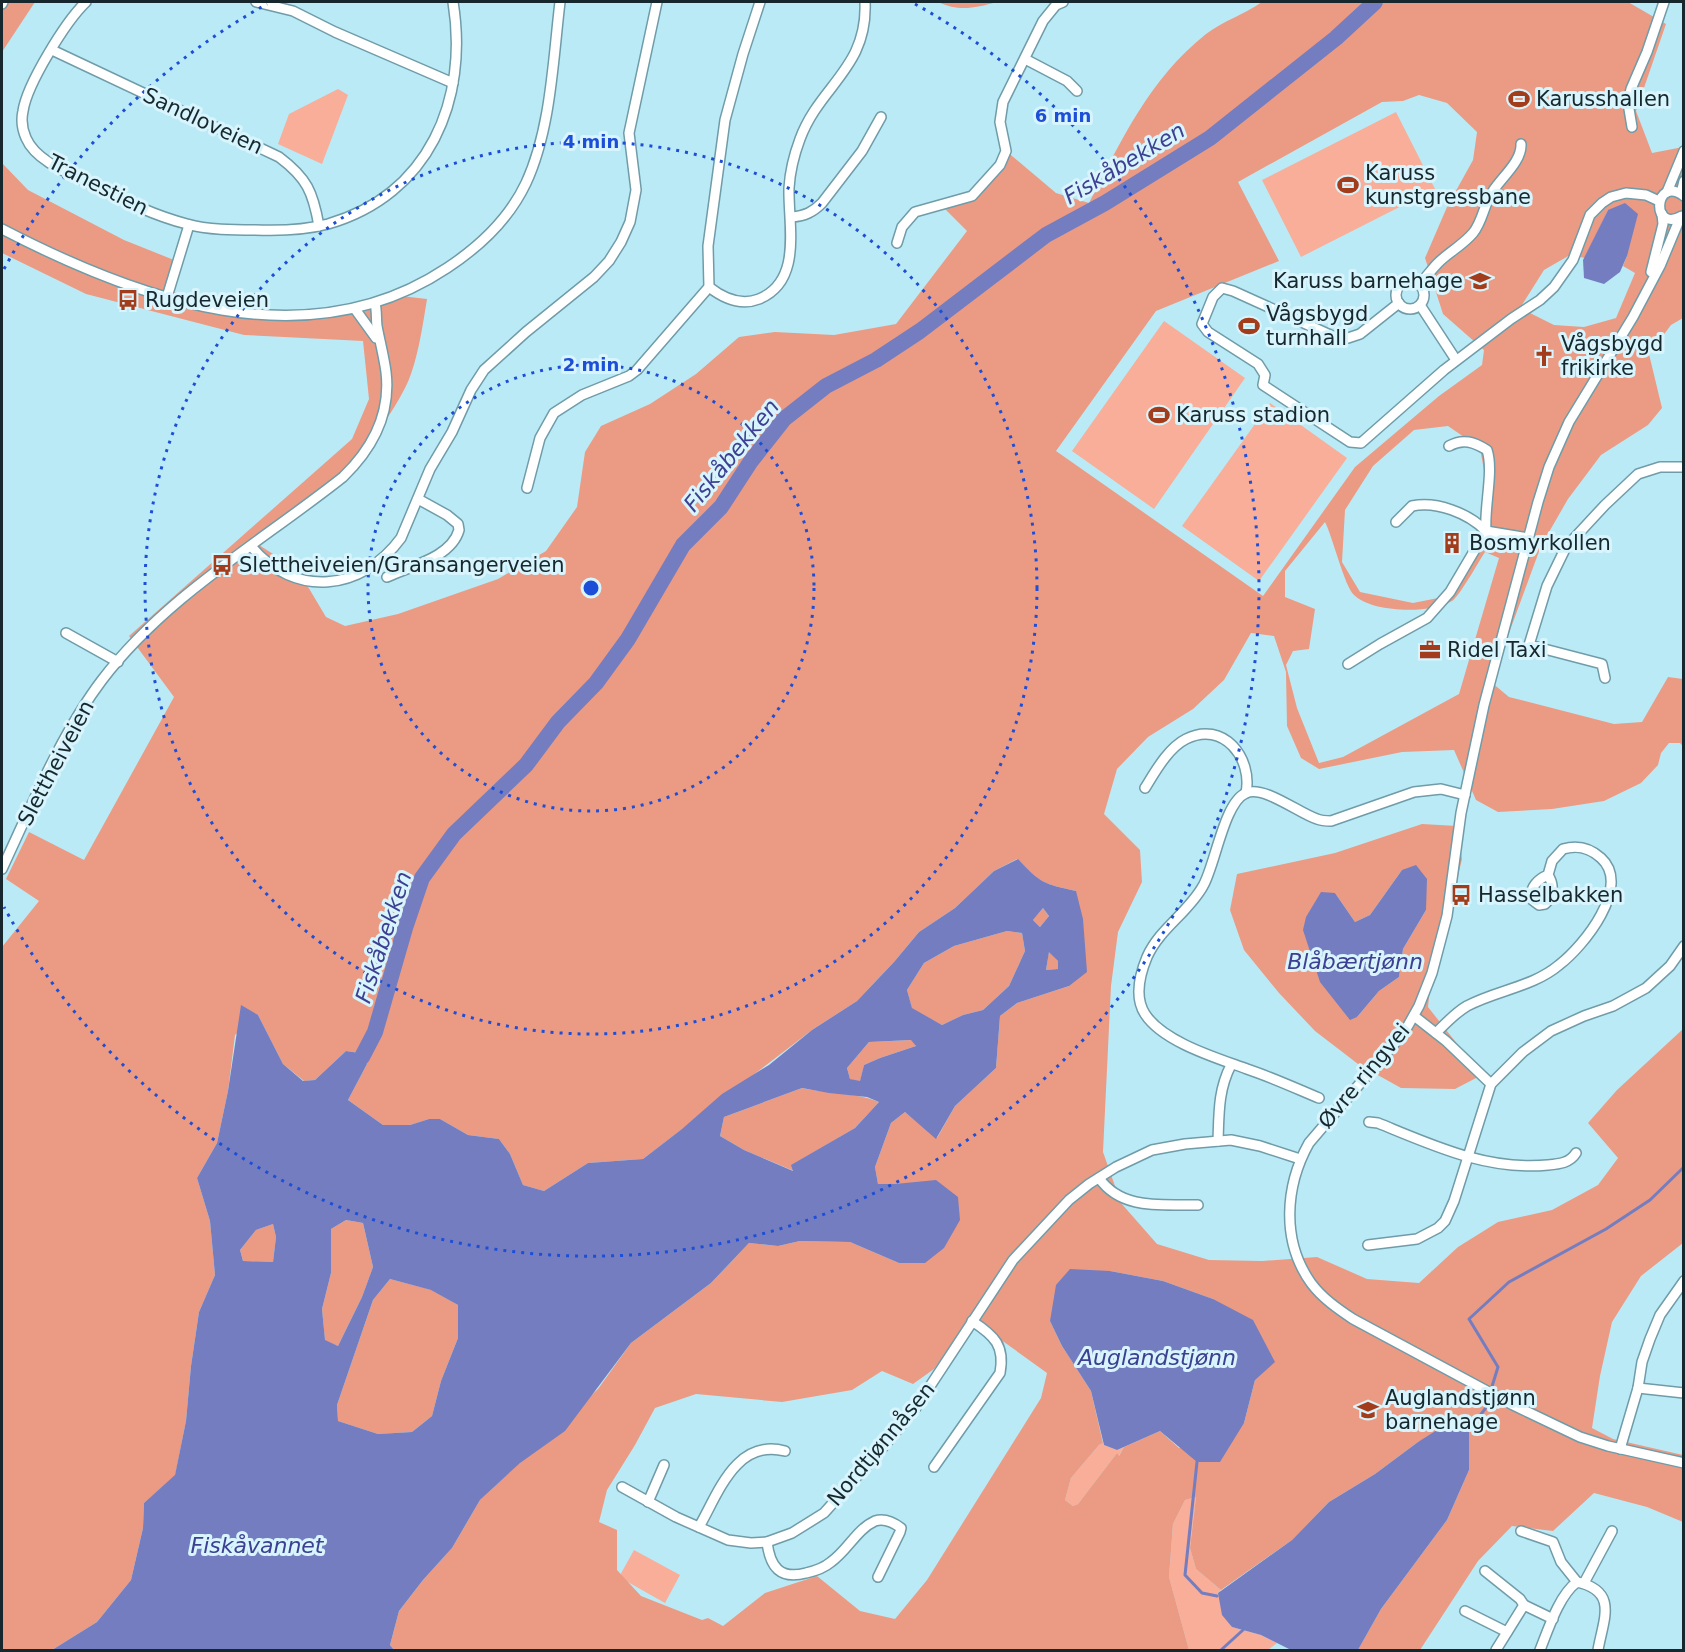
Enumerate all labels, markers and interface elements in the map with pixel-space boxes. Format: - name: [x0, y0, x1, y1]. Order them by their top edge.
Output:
- street label: Sandloveien: [140, 83, 266, 159]
- sports icon: Karusshallen: [1507, 87, 1531, 111]
- place label: Karusshallen: [1536, 87, 1670, 111]
- text: 6 min: [1035, 105, 1091, 126]
- water label: Fiskåbekken: [1059, 117, 1189, 209]
- text: 4 min: [563, 131, 619, 152]
- street label: Tranestien: [43, 149, 152, 220]
- place label: Karuss kunstgressbane: [1365, 161, 1531, 209]
- sports icon: Karuss kunstgressbane: [1336, 173, 1360, 197]
- place label: Karuss barnehage: [1273, 269, 1463, 293]
- school or university icon: Karuss barnehage: [1468, 269, 1492, 293]
- bus stop icon: Rugdeveien: [116, 288, 140, 312]
- place label: Rugdeveien: [145, 288, 269, 312]
- place label: Vågsbygd turnhall: [1266, 301, 1368, 350]
- sports icon: Vågsbygd turnhall: [1237, 314, 1261, 338]
- place label: Vågsbygd frikirke: [1561, 331, 1663, 380]
- church icon: Vågsbygd frikirke: [1532, 344, 1556, 368]
- text: 2 min: [563, 354, 619, 375]
- water label: Fiskåbekken: [679, 394, 784, 516]
- sports icon: Karuss stadion: [1147, 403, 1171, 427]
- place label: Karuss stadion: [1176, 403, 1330, 427]
- building icon: Bosmyrkollen: [1440, 531, 1464, 555]
- place label: Bosmyrkollen: [1469, 531, 1611, 555]
- bus stop icon: Slettheiveien/Gransangerveien: [210, 553, 234, 577]
- place label: Slettheiveien/Gransangerveien: [239, 553, 565, 577]
- centre of rings: [581, 578, 601, 598]
- office icon: Ridel Taxi: [1418, 638, 1442, 662]
- place label: Ridel Taxi: [1447, 638, 1547, 662]
- street label: Slettheiveien: [13, 696, 99, 830]
- water label: Fiskåbekken: [350, 868, 417, 1006]
- bus stop icon: Hasselbakken: [1449, 883, 1473, 907]
- place label: Hasselbakken: [1478, 883, 1623, 907]
- water label: Blåbærtjønn: [1287, 949, 1423, 974]
- street label: Øvre ringvei: [1313, 1019, 1415, 1133]
- water label: Auglandstjønn: [1076, 1345, 1236, 1370]
- street label: Nordtjønnåsen: [822, 1377, 940, 1511]
- place label: Auglandstjønn barnehage: [1385, 1386, 1536, 1434]
- school or university icon: Auglandstjønn barnehage: [1356, 1398, 1380, 1422]
- water label: Fiskåvannet: [191, 1533, 325, 1558]

